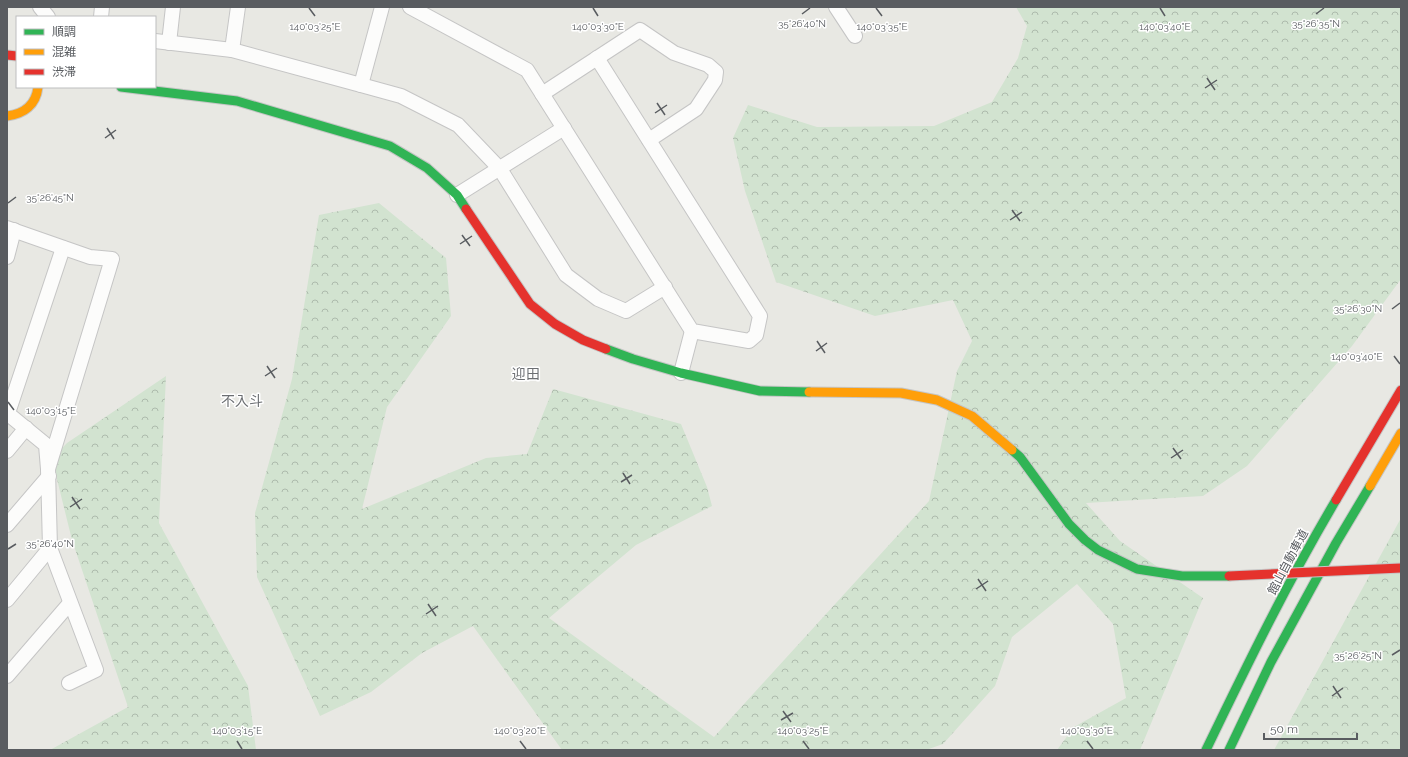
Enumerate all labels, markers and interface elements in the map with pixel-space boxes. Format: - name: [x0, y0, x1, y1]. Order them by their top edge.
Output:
- legend: [16, 16, 156, 88]
- text: 35°26'40"N: [778, 18, 826, 29]
- text: 35°26'35"N: [1292, 18, 1340, 29]
- text: 140°03'25"E: [289, 21, 341, 32]
- text: 140°03'30"E: [572, 21, 624, 32]
- text: 140°03'35"E: [856, 21, 908, 32]
- text: 140°03'40"E: [1139, 21, 1191, 32]
- text: 順調: [52, 25, 76, 39]
- text: 混雑: [52, 45, 76, 59]
- text: 渋滞: [52, 65, 76, 79]
- text: 35°26'45"N: [26, 192, 74, 203]
- text: 35°26'30"N: [1334, 303, 1382, 314]
- text: 140°03'40"E: [1331, 351, 1383, 362]
- district label: 迎田: [512, 366, 540, 382]
- district label: 不入斗: [221, 393, 263, 409]
- text: 140°03'15"E: [26, 405, 76, 416]
- street label: 館山自動車道: [1265, 527, 1311, 597]
- text: 35°26'40"N: [26, 538, 74, 549]
- text: 35°26'25"N: [1334, 650, 1382, 661]
- scale bar: [1264, 715, 1357, 741]
- text: 50 m: [1270, 722, 1298, 736]
- text: 140°03'15"E: [212, 725, 262, 736]
- text: 140°03'20"E: [494, 725, 546, 736]
- text: 140°03'25"E: [777, 725, 829, 736]
- text: 140°03'30"E: [1061, 725, 1113, 736]

